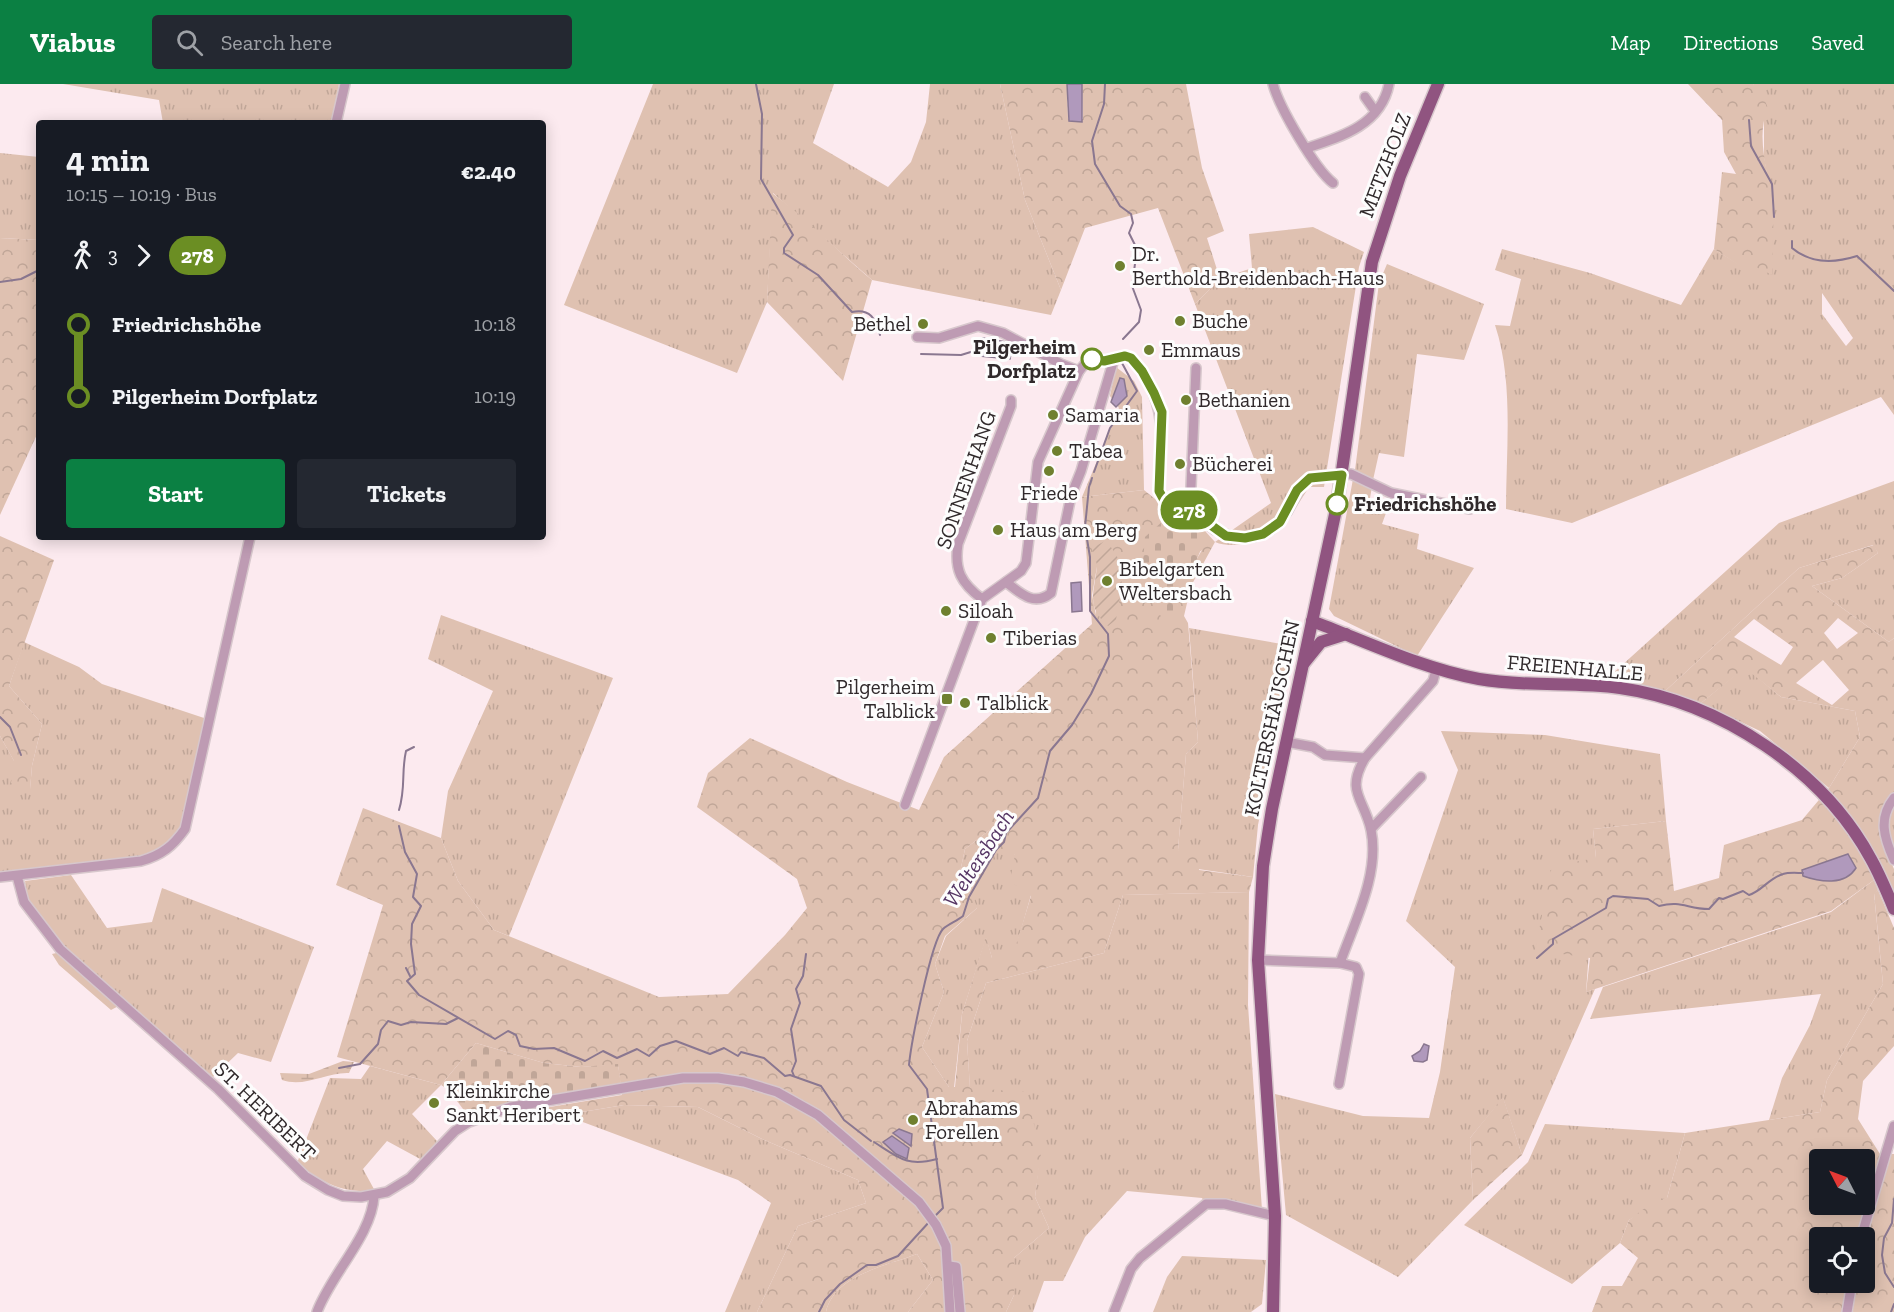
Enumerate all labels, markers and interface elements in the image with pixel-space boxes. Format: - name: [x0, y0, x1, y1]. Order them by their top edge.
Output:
- search box: [152, 15, 572, 69]
- text: Viabus: [30, 26, 116, 59]
- icon: search: [173, 26, 206, 59]
- text: Search here: [221, 29, 332, 56]
- text: Map: [1611, 30, 1651, 55]
- text: Directions: [1684, 30, 1778, 55]
- text: Saved: [1811, 30, 1864, 55]
- street label: METZHOLZ: [1353, 109, 1416, 221]
- text: 4 min: [66, 140, 149, 179]
- text: €2.40: [461, 158, 516, 185]
- text: 10:15 – 10:19 · Bus: [66, 182, 217, 206]
- icon: walk: [66, 239, 99, 272]
- icon: forward: [127, 239, 160, 272]
- place label: Dr. Berthold-Breidenbach-Haus: [1132, 241, 1384, 290]
- text: 3: [108, 243, 118, 267]
- text: 278: [181, 243, 214, 268]
- marker: Dr. Berthold-Breidenbach-Haus: [1113, 259, 1127, 273]
- place label: Buche: [1192, 308, 1248, 333]
- text: Friedrichshöhe: [112, 311, 261, 338]
- place label: Bethel: [853, 311, 911, 336]
- text: 10:18: [474, 312, 516, 336]
- marker: Buche: [1173, 314, 1187, 328]
- marker: Bethel: [916, 317, 930, 331]
- place label: Pilgerheim Dorfplatz: [973, 334, 1077, 383]
- place label: Emmaus: [1161, 337, 1241, 362]
- marker: Emmaus: [1142, 343, 1156, 357]
- marker: Pilgerheim Dorfplatz: [1081, 348, 1103, 370]
- text: Pilgerheim Dorfplatz: [112, 383, 317, 410]
- text: 10:19: [474, 384, 516, 408]
- place label: Bethanien: [1198, 387, 1290, 412]
- marker: Bethanien: [1179, 393, 1193, 407]
- place label: Samaria: [1065, 402, 1139, 427]
- street label: SONNENHANG: [930, 408, 1001, 552]
- marker: Samaria: [1046, 408, 1060, 422]
- place label: Tabea: [1069, 438, 1123, 463]
- marker: Tabea: [1050, 444, 1064, 458]
- place label: Bücherei: [1192, 451, 1273, 476]
- marker: Bücherei: [1173, 457, 1187, 471]
- button: Start: [66, 459, 285, 528]
- button: Tickets: [297, 459, 516, 528]
- marker: Friede: [1042, 464, 1056, 478]
- place label: Friede: [1020, 480, 1078, 505]
- line badge: 278: [1154, 490, 1224, 530]
- place label: Friedrichshöhe: [1354, 491, 1496, 516]
- marker: Friedrichshöhe: [1326, 493, 1348, 515]
- text: 278: [1173, 498, 1206, 523]
- place label: Haus am Berg: [1010, 517, 1138, 542]
- marker: Haus am Berg: [991, 523, 1005, 537]
- place label: Bibelgarten Weltersbach: [1119, 556, 1232, 605]
- marker: Bibelgarten Weltersbach: [1100, 574, 1114, 588]
- place label: Siloah: [958, 598, 1014, 623]
- marker: Siloah: [939, 604, 953, 618]
- street label: KOLTERSHÄUSCHEN: [1239, 618, 1305, 818]
- place label: Tiberias: [1003, 625, 1077, 650]
- marker: Tiberias: [984, 631, 998, 645]
- street label: FREIENHALLE: [1506, 649, 1644, 686]
- place label: Pilgerheim Talblick: [836, 674, 935, 723]
- place label: Talblick: [977, 690, 1049, 715]
- marker: Pilgerheim Talblick: [940, 692, 954, 706]
- marker: Talblick: [958, 696, 972, 710]
- water label: Weltersbach: [937, 804, 1020, 912]
- street label: ST. HERIBERT: [209, 1056, 321, 1165]
- place label: Kleinkirche Sankt Heribert: [446, 1078, 581, 1127]
- place label: Abrahams Forellen: [925, 1095, 1018, 1144]
- marker: Kleinkirche Sankt Heribert: [427, 1096, 441, 1110]
- marker: Abrahams Forellen: [906, 1113, 920, 1127]
- north arrow: [1809, 1149, 1875, 1215]
- map controls: [1809, 1149, 1875, 1293]
- button: locate: [1809, 1227, 1875, 1293]

